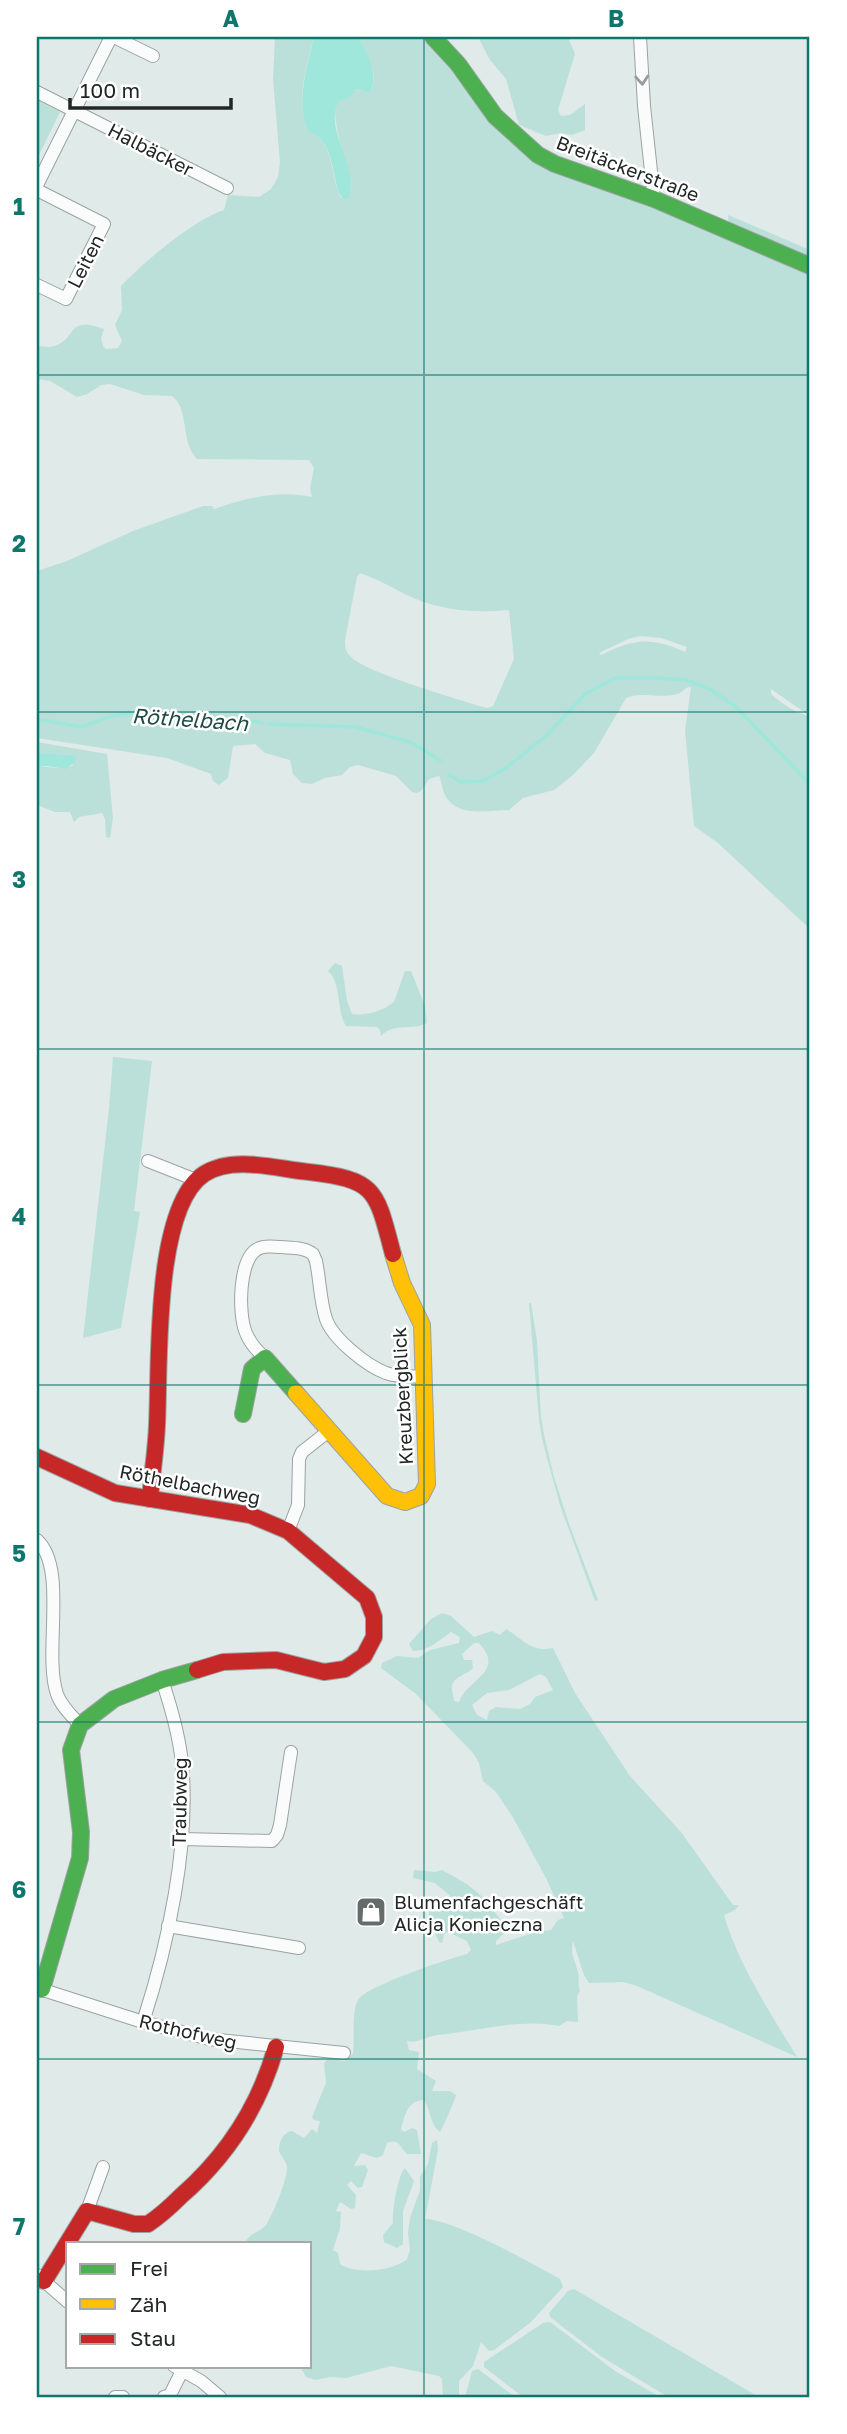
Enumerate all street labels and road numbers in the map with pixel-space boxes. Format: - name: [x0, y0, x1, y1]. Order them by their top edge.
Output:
- street label: Halbäcker: [104, 118, 198, 181]
- street label: Breitäckerstraße: [553, 130, 703, 206]
- street label: Leiten: [62, 230, 108, 292]
- street label: Kreuzbergblick: [387, 1326, 417, 1466]
- street label: Röthelbachweg: [118, 1459, 262, 1509]
- street label: Traubweg: [167, 1757, 191, 1847]
- street label: Rothofweg: [137, 2009, 239, 2053]

